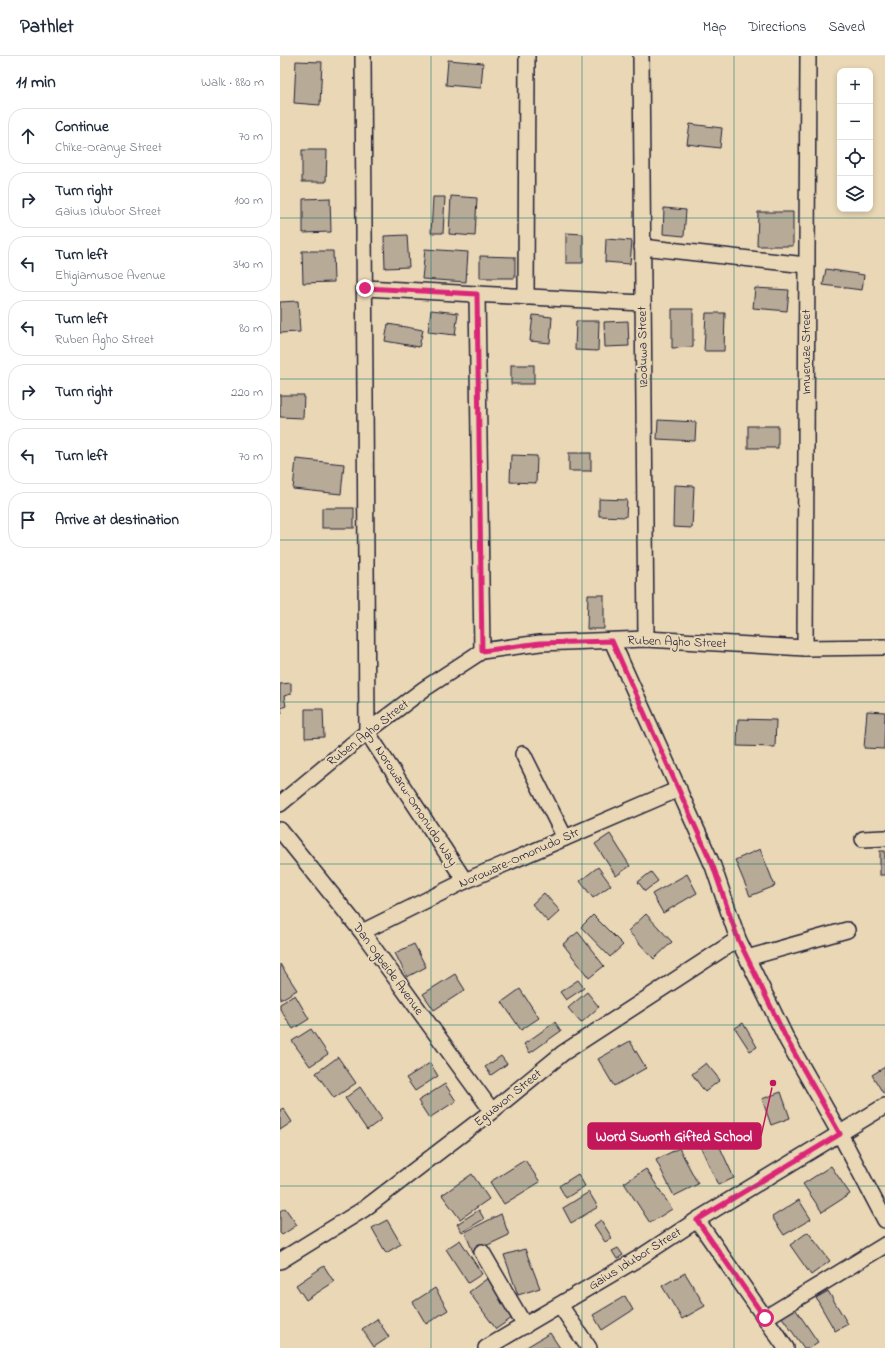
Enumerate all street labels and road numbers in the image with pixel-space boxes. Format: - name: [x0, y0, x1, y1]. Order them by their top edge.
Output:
- street label: Izoduwa Street: [633, 305, 653, 388]
- street label: Imueruze Street: [797, 309, 816, 395]
- street label: Ruben Agho Street: [627, 631, 728, 654]
- street label: Ruben Agho Street: [323, 695, 414, 772]
- street label: Norowarw-Omonudo Way: [369, 742, 462, 870]
- street label: Noroware-Omonudo Str: [456, 823, 583, 893]
- street label: Dan Ogbeide Avenue: [346, 918, 428, 1020]
- street label: Eguavon Street: [470, 1064, 547, 1132]
- street label: Gaius Idubor Street: [585, 1222, 686, 1295]

